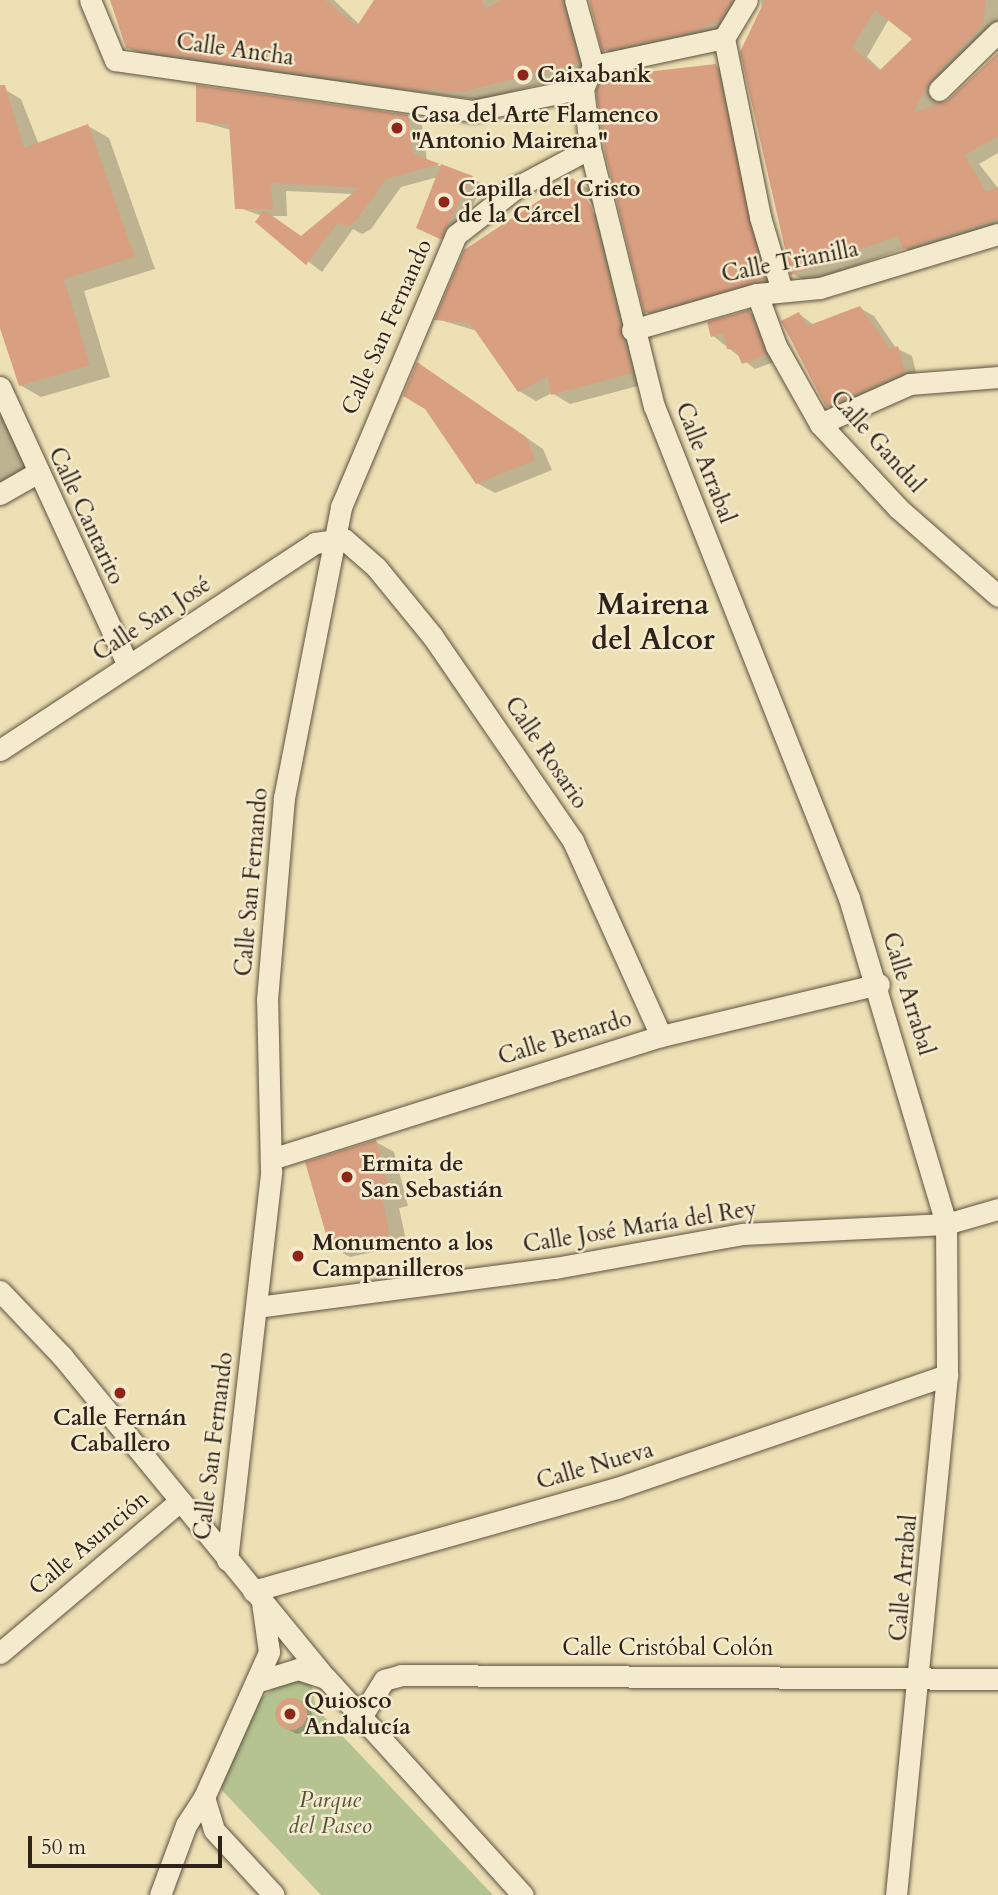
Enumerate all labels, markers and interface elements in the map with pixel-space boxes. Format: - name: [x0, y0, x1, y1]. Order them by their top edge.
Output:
- street label: Calle Ancha: [174, 28, 296, 72]
- place label: Caixabank: [537, 61, 651, 89]
- marker: Caixabank: [515, 67, 531, 83]
- place label: Casa del Arte Flamenco "Antonio Mairena": [411, 101, 658, 155]
- marker: Casa del Arte Flamenco "Antonio Mairena": [389, 120, 405, 136]
- place label: Capilla del Cristo de la Cárcel: [458, 175, 641, 229]
- marker: Capilla del Cristo de la Cárcel: [436, 194, 452, 210]
- street label: Calle San Fernando: [336, 235, 438, 419]
- street label: Calle Trianilla: [719, 235, 861, 289]
- street label: Calle Gandul: [824, 385, 930, 499]
- street label: Calle Arrabal: [669, 399, 741, 527]
- street label: Calle Cantarito: [42, 443, 130, 589]
- street label: Calle San José: [88, 571, 216, 667]
- district label: Mairena del Alcor: [591, 587, 715, 658]
- street label: Calle Rosario: [498, 692, 594, 814]
- street label: Calle San Fernando: [230, 787, 274, 977]
- street label: Calle Arrabal: [876, 929, 940, 1059]
- street label: Calle Benardo: [495, 1005, 635, 1071]
- place label: Ermita de San Sebastián: [361, 1150, 503, 1204]
- marker: Ermita de San Sebastián: [339, 1169, 355, 1185]
- street label: Calle José María del Rey: [521, 1195, 759, 1259]
- place label: Monumento a los Campanilleros: [312, 1229, 493, 1283]
- marker: Monumento a los Campanilleros: [290, 1248, 306, 1264]
- street label: Calle San Fernando: [189, 1350, 239, 1542]
- marker: Calle Fernán Caballero: [112, 1385, 128, 1401]
- place label: Calle Fernán Caballero: [53, 1404, 187, 1458]
- street label: Calle Nueva: [533, 1436, 657, 1496]
- street label: Calle Asunción: [23, 1485, 155, 1601]
- street label: Calle Arrabal: [885, 1514, 923, 1642]
- street label: Calle Cristóbal Colón: [562, 1634, 774, 1662]
- place label: Quiosco Andalucía: [304, 1687, 411, 1741]
- marker: Quiosco Andalucía: [282, 1706, 298, 1722]
- park label: Parque del Paseo: [288, 1786, 372, 1840]
- scale bar: [32, 1822, 226, 1866]
- text: 50 m: [41, 1833, 86, 1862]

